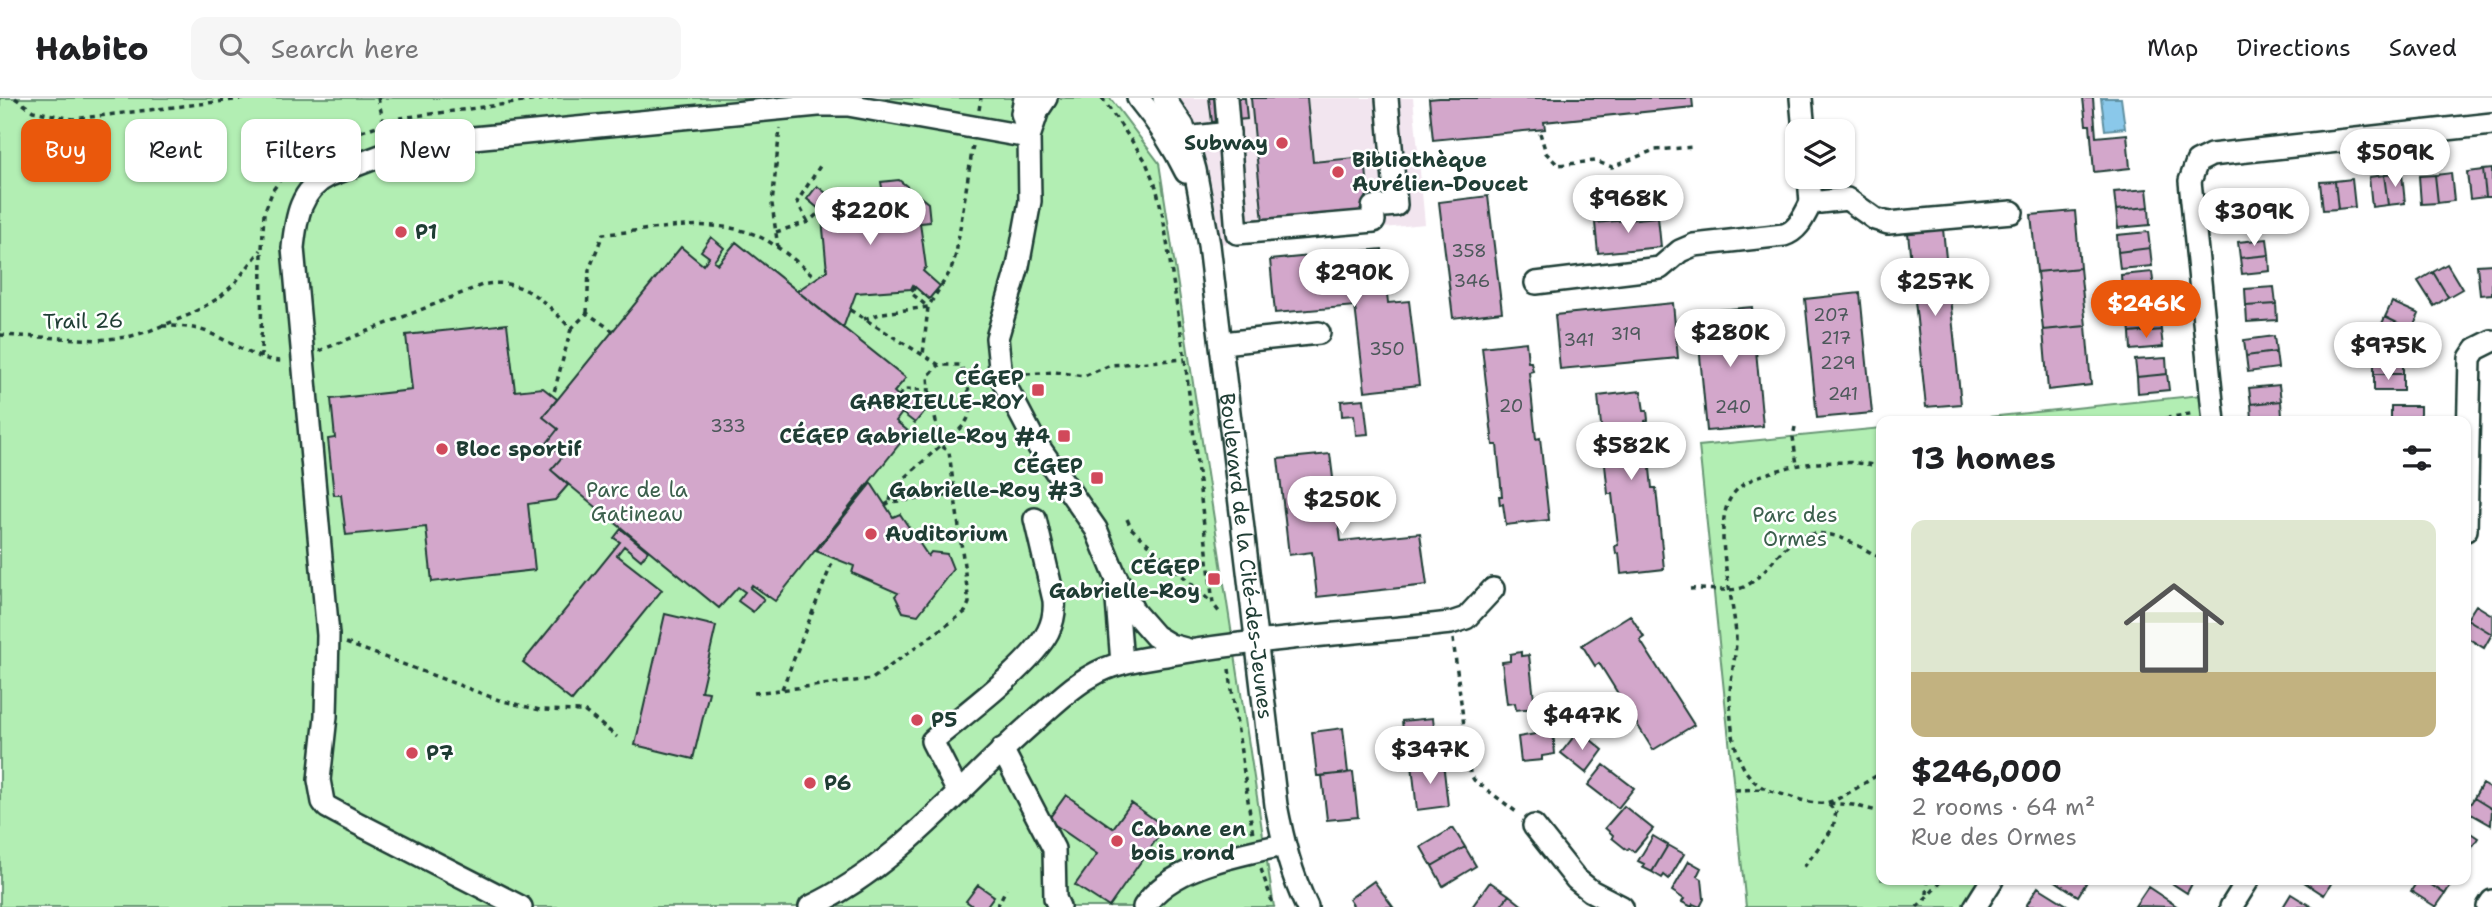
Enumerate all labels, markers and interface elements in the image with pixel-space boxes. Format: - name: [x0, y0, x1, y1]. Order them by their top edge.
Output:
- search box: [191, 17, 681, 80]
- text: Habito: [35, 26, 149, 71]
- icon: search: [215, 29, 253, 67]
- text: Search here: [271, 31, 419, 66]
- text: Map: [2147, 32, 2198, 64]
- text: Directions: [2236, 32, 2351, 64]
- text: Saved: [2389, 32, 2457, 64]
- chip: Buy: [21, 119, 111, 182]
- chip: Rent: [125, 119, 227, 182]
- chip: Filters: [241, 119, 361, 182]
- chip: New: [375, 119, 475, 182]
- map controls: [1785, 119, 1855, 189]
- button: layers: [1785, 119, 1855, 189]
- place label: Subway: [1184, 129, 1268, 157]
- pin: $509K: [2346, 130, 2444, 189]
- marker: Subway: [1274, 135, 1290, 151]
- text: $509K: [2356, 137, 2434, 167]
- place label: Bibliothèque Aurélien-Doucet: [1352, 146, 1528, 198]
- marker: Bibliothèque Aurélien-Doucet: [1330, 164, 1346, 180]
- pin: $968K: [1579, 176, 1677, 235]
- text: $968K: [1589, 183, 1667, 213]
- pin: $220K: [821, 188, 919, 247]
- pin: $309K: [2205, 188, 2303, 248]
- text: $220K: [831, 195, 909, 225]
- text: $309K: [2214, 196, 2294, 226]
- place label: P1: [415, 218, 437, 246]
- marker: P1: [393, 224, 409, 240]
- house number: 358: [1451, 239, 1487, 263]
- pin: $290K: [1305, 250, 1403, 309]
- text: $290K: [1315, 257, 1393, 287]
- pin: $257K: [1886, 258, 1984, 318]
- text: $257K: [1896, 266, 1974, 296]
- house number: 346: [1454, 269, 1490, 293]
- pin: $246K: [2097, 280, 2195, 340]
- text: $246K: [2107, 288, 2185, 318]
- house number: 207: [1813, 303, 1849, 327]
- street label: Trail 26: [43, 306, 123, 336]
- pin: $280K: [1681, 310, 1779, 369]
- text: $280K: [1691, 317, 1769, 347]
- house number: 319: [1610, 322, 1642, 346]
- pin: $975K: [2339, 322, 2437, 382]
- house number: 217: [1821, 326, 1851, 350]
- house number: 341: [1563, 328, 1595, 352]
- text: $975K: [2350, 330, 2426, 360]
- house number: 350: [1369, 337, 1405, 361]
- house number: 229: [1820, 351, 1856, 375]
- place label: CÉGEP GABRIELLE-ROY: [850, 363, 1024, 416]
- marker: CÉGEP GABRIELLE-ROY: [1030, 382, 1046, 398]
- house number: 241: [1828, 382, 1858, 406]
- street label: Boulevard de la Cité-des-Jeunes: [1213, 391, 1280, 721]
- house number: 20: [1499, 394, 1523, 418]
- house number: 240: [1715, 395, 1751, 419]
- house number: 333: [710, 414, 746, 438]
- place label: CÉGEP Gabrielle-Roy #4: [779, 421, 1050, 450]
- pin: $582K: [1582, 422, 1680, 482]
- marker: CÉGEP Gabrielle-Roy #4: [1056, 428, 1072, 444]
- text: $582K: [1592, 430, 1670, 460]
- place label: Bloc sportif: [456, 435, 582, 463]
- text: 13 homes: [1911, 438, 2056, 479]
- icon: filters: [2398, 439, 2436, 477]
- marker: Bloc sportif: [434, 441, 450, 457]
- place label: CÉGEP Gabrielle-Roy #3: [889, 451, 1083, 504]
- marker: CÉGEP Gabrielle-Roy #3: [1089, 470, 1105, 486]
- park label: Parc de la Gatineau: [586, 476, 688, 528]
- pin: $250K: [1293, 476, 1391, 536]
- text: $250K: [1303, 484, 1381, 514]
- park label: Parc des Ormes: [1752, 501, 1838, 553]
- place label: Auditorium: [885, 520, 1008, 548]
- marker: Auditorium: [863, 526, 879, 542]
- place label: CÉGEP Gabrielle-Roy: [1049, 552, 1200, 605]
- icon: home: [2111, 565, 2237, 691]
- marker: CÉGEP Gabrielle-Roy: [1206, 571, 1222, 587]
- pin: $447K: [1533, 692, 1631, 752]
- text: $447K: [1543, 700, 1621, 730]
- place label: P5: [931, 706, 957, 734]
- marker: P5: [909, 712, 925, 728]
- pin: $347K: [1381, 726, 1479, 786]
- text: $347K: [1391, 734, 1469, 764]
- place label: P7: [426, 739, 454, 767]
- marker: P7: [404, 745, 420, 761]
- text: $246,000: [1911, 751, 2062, 792]
- place label: P6: [824, 769, 851, 797]
- marker: P6: [802, 775, 818, 791]
- text: 2 rooms · 64 m²: [1911, 792, 2095, 822]
- place label: Cabane en bois rond: [1131, 815, 1246, 867]
- text: Rue des Ormes: [1911, 822, 2077, 852]
- marker: Cabane en bois rond: [1109, 833, 1125, 849]

